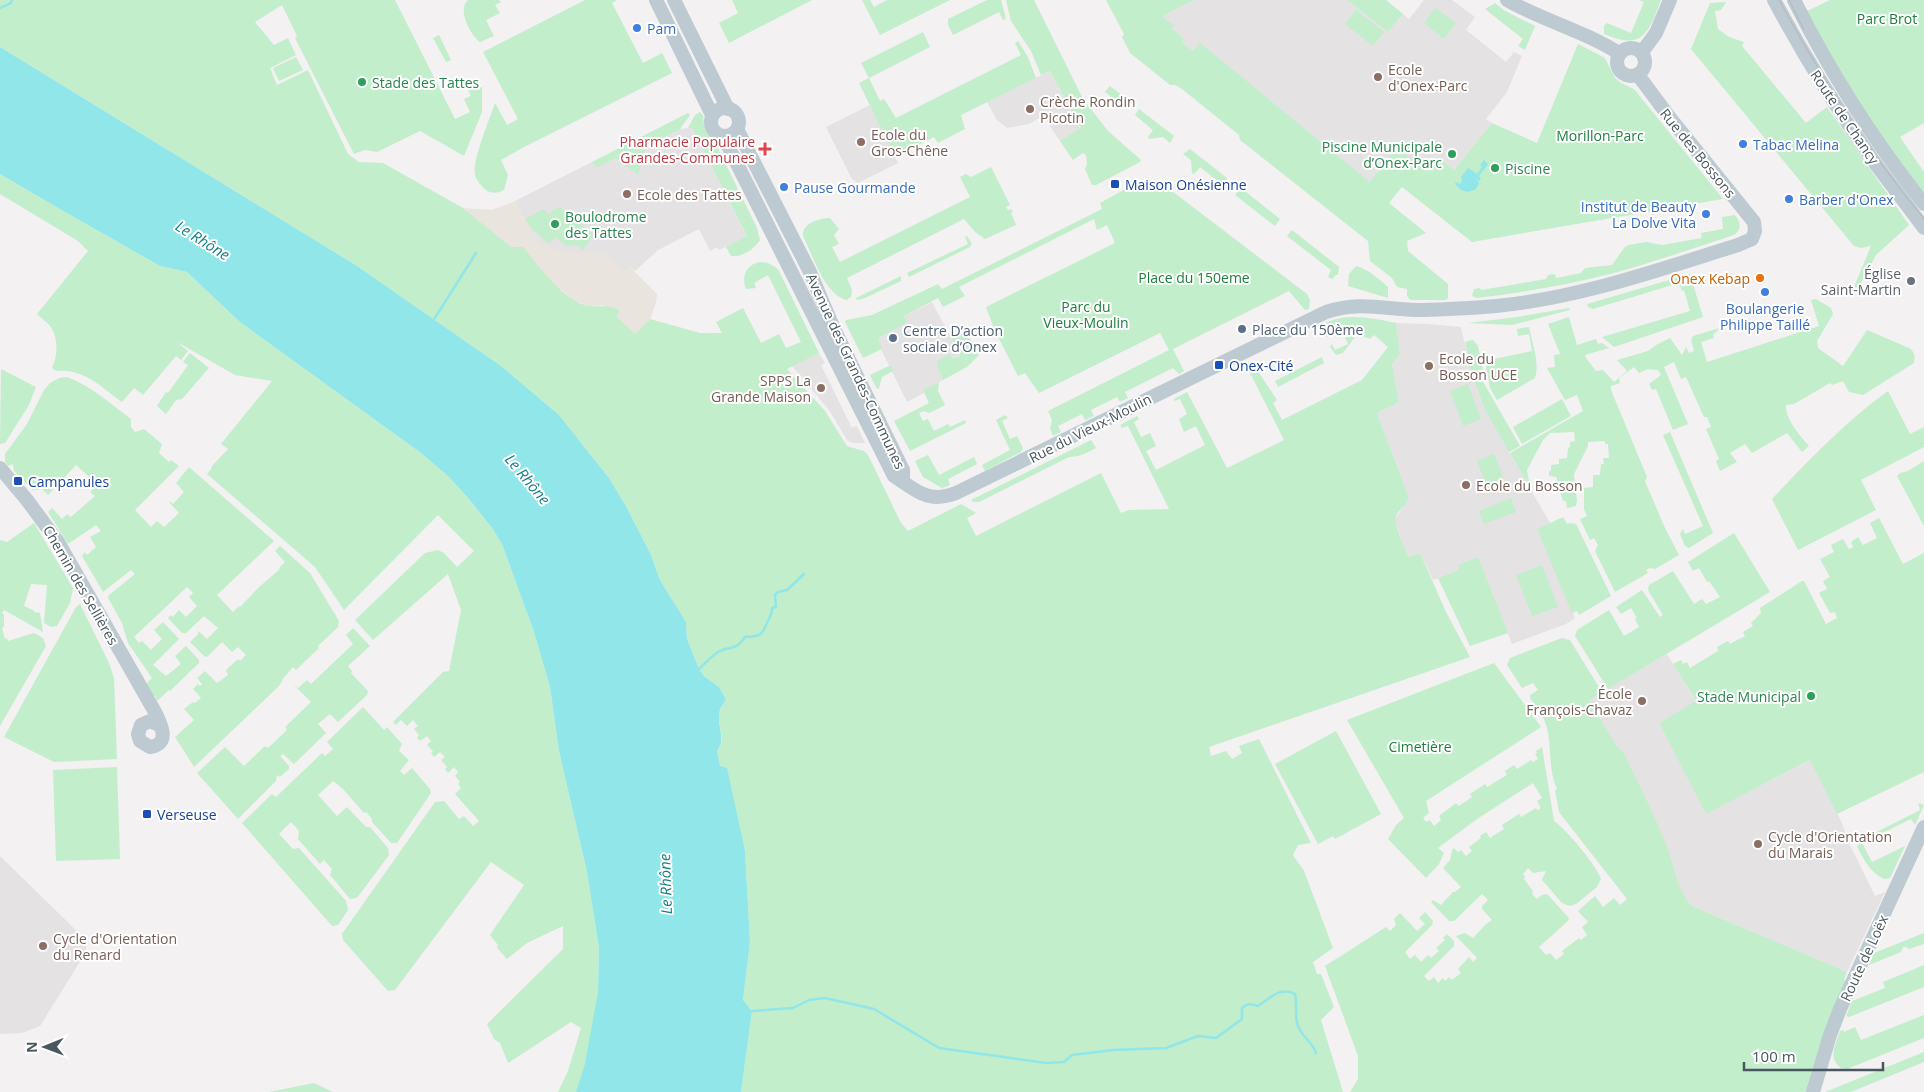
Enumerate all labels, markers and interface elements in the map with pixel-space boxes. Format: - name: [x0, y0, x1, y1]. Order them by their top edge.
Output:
- park label: Parc Brot: [1857, 9, 1917, 28]
- place label: Pam: [647, 19, 676, 38]
- marker: Pam: [631, 22, 643, 34]
- place label: Ecole d'Onex-Parc: [1388, 60, 1468, 95]
- street label: Route de Chancy: [1806, 66, 1884, 169]
- marker: Ecole d'Onex-Parc: [1372, 71, 1384, 83]
- place label: Stade des Tattes: [372, 73, 480, 92]
- marker: Stade des Tattes: [356, 76, 368, 88]
- place label: Crèche Rondin Picotin: [1040, 92, 1136, 127]
- marker: Crèche Rondin Picotin: [1024, 103, 1036, 115]
- street label: Rue des Bossons: [1656, 104, 1740, 202]
- place label: Ecole du Gros-Chêne: [871, 125, 948, 160]
- park label: Morillon-Parc: [1556, 126, 1644, 145]
- place label: Pharmacie Populaire Grandes-Communes: [620, 132, 755, 167]
- place label: Tabac Melina: [1753, 135, 1839, 154]
- marker: Ecole du Gros-Chêne: [855, 136, 867, 148]
- place label: Piscine Municipale d’Onex-Parc: [1322, 137, 1442, 172]
- marker: Tabac Melina: [1737, 138, 1749, 150]
- marker: Pharmacie Populaire Grandes-Communes: [759, 143, 771, 155]
- marker: Piscine Municipale d’Onex-Parc: [1446, 148, 1458, 160]
- place label: Piscine: [1505, 159, 1550, 178]
- marker: Piscine: [1489, 162, 1501, 174]
- place label: Maison Onésienne: [1125, 175, 1247, 194]
- place label: Pause Gourmande: [794, 178, 916, 197]
- marker: Maison Onésienne: [1109, 178, 1121, 190]
- marker: Pause Gourmande: [778, 181, 790, 193]
- place label: Ecole des Tattes: [637, 185, 742, 204]
- marker: Ecole des Tattes: [621, 188, 633, 200]
- place label: Barber d'Onex: [1799, 190, 1894, 209]
- marker: Barber d'Onex: [1783, 193, 1795, 205]
- place label: Institut de Beauty La Dolve Vita: [1581, 197, 1697, 232]
- place label: Boulodrome des Tattes: [565, 207, 647, 242]
- marker: Institut de Beauty La Dolve Vita: [1700, 208, 1712, 220]
- water label: Le Rhône: [172, 216, 234, 265]
- marker: Boulodrome des Tattes: [549, 218, 561, 230]
- place label: Église Saint-Martin: [1821, 264, 1901, 299]
- park label: Place du 150eme: [1138, 268, 1250, 287]
- place label: Onex Kebap: [1670, 269, 1750, 288]
- street label: Avenue des Grandes-Communes: [802, 270, 910, 472]
- marker: Onex Kebap: [1754, 272, 1766, 284]
- marker: Église Saint-Martin: [1905, 275, 1917, 287]
- marker: Boulangerie Philippe Taillé: [1759, 286, 1771, 298]
- park label: Parc du Vieux-Moulin: [1043, 297, 1129, 332]
- place label: Boulangerie Philippe Taillé: [1720, 299, 1810, 334]
- place label: Place du 150ème: [1252, 320, 1364, 339]
- place label: Centre D’action sociale d’Onex: [903, 321, 1003, 356]
- marker: Place du 150ème: [1236, 323, 1248, 335]
- marker: Centre D’action sociale d’Onex: [887, 332, 899, 344]
- place label: Ecole du Bosson UCE: [1439, 349, 1517, 384]
- place label: Onex-Cité: [1229, 356, 1294, 375]
- marker: Onex-Cité: [1213, 359, 1225, 371]
- marker: Ecole du Bosson UCE: [1423, 360, 1435, 372]
- place label: SPPS La Grande Maison: [711, 371, 811, 406]
- marker: SPPS La Grande Maison: [815, 382, 827, 394]
- street label: Rue du Vieux-Moulin: [1026, 389, 1154, 467]
- water label: Le Rhône: [501, 449, 555, 509]
- place label: Campanules: [28, 472, 109, 491]
- marker: Campanules: [12, 475, 24, 487]
- place label: Ecole du Bosson: [1476, 476, 1583, 495]
- marker: Ecole du Bosson: [1460, 479, 1472, 491]
- street label: Chemin des Sellières: [39, 522, 123, 648]
- place label: École François-Chavaz: [1526, 684, 1632, 719]
- place label: Stade Municipal: [1697, 687, 1801, 706]
- marker: Stade Municipal: [1805, 690, 1817, 702]
- marker: École François-Chavaz: [1636, 695, 1648, 707]
- park label: Cimetière: [1388, 737, 1452, 756]
- place label: Verseuse: [157, 805, 217, 824]
- marker: Verseuse: [141, 808, 153, 820]
- place label: Cycle d'Orientation du Marais: [1768, 827, 1892, 862]
- marker: Cycle d'Orientation du Marais: [1752, 838, 1764, 850]
- water label: Le Rhône: [654, 853, 676, 915]
- street label: Route de Loëx: [1836, 911, 1893, 1004]
- place label: Cycle d'Orientation du Renard: [53, 929, 177, 964]
- marker: Cycle d'Orientation du Renard: [37, 940, 49, 952]
- north arrow: [20, 1022, 70, 1072]
- scale bar: [1744, 1040, 1883, 1072]
- text: N: [22, 1041, 41, 1053]
- text: 100 m: [1752, 1046, 1796, 1066]

